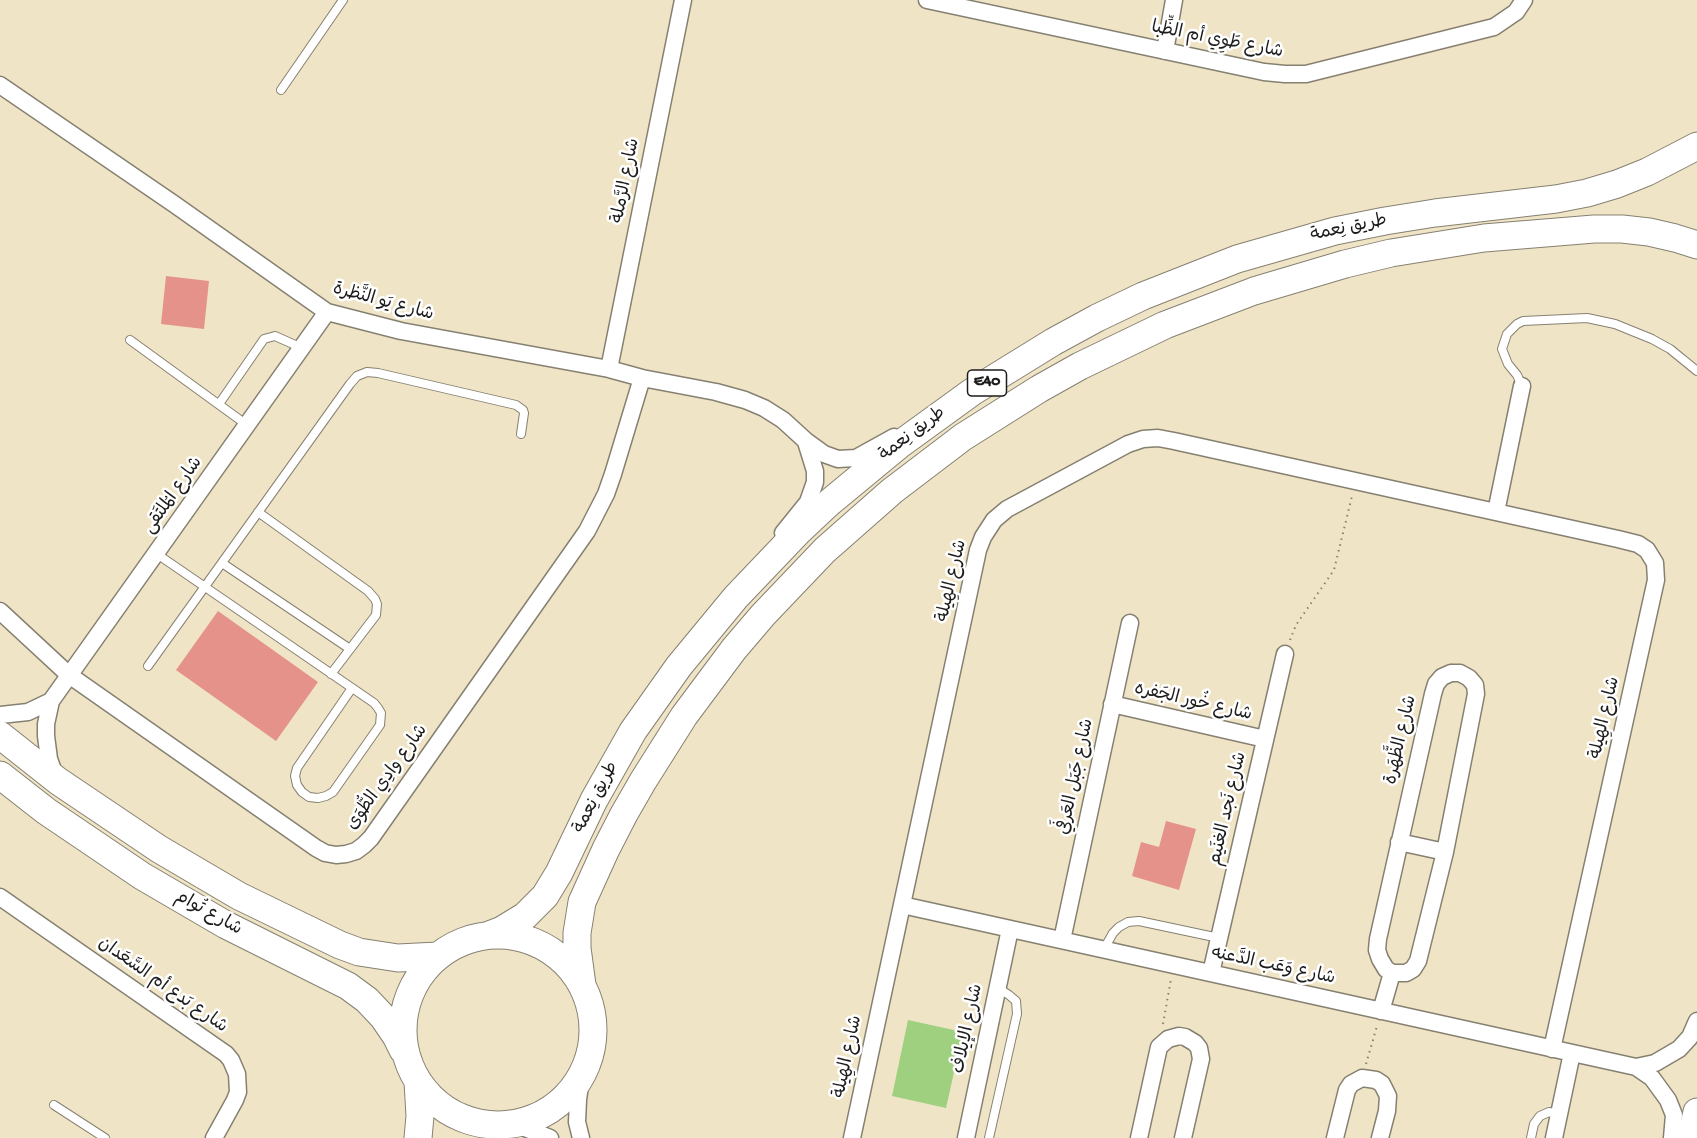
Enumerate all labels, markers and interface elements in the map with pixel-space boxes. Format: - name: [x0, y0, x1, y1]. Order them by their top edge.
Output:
- street label: شارع طَوِي أم الظِّبا: [1149, 18, 1285, 64]
- street label: شارع الرَّملة: [608, 137, 646, 225]
- street label: طريق نِعمة: [1309, 210, 1389, 248]
- street label: شارع يَو النَّظرة: [330, 279, 436, 327]
- road number: E40: [968, 370, 1006, 396]
- street label: طريق نِعمة: [875, 403, 951, 467]
- street label: شارع المُلتَقى: [140, 453, 208, 539]
- street label: شارع الهِيلة: [933, 538, 973, 624]
- street label: شارع الهِيلة: [1586, 675, 1626, 761]
- street label: شارع خُور الجَفره: [1132, 679, 1254, 727]
- street label: شارع الظَّهَرة: [1381, 693, 1423, 787]
- street label: شارع جَبَل العَرفَي: [1054, 717, 1100, 837]
- street label: شارع وادِي الطُّوَى: [342, 721, 434, 835]
- street label: شارع نَجد الغنَيم: [1205, 750, 1253, 868]
- street label: طريق نِعمة: [570, 759, 624, 837]
- street label: شارع تُوام: [171, 887, 245, 941]
- street label: شارع بَدع أم السَّعَدان: [93, 933, 231, 1039]
- street label: شارع وَعَب الدَّعنه: [1209, 943, 1337, 991]
- street label: شارع الإيلاف: [949, 982, 989, 1076]
- street label: شارع الهِيلة: [830, 1014, 868, 1100]

